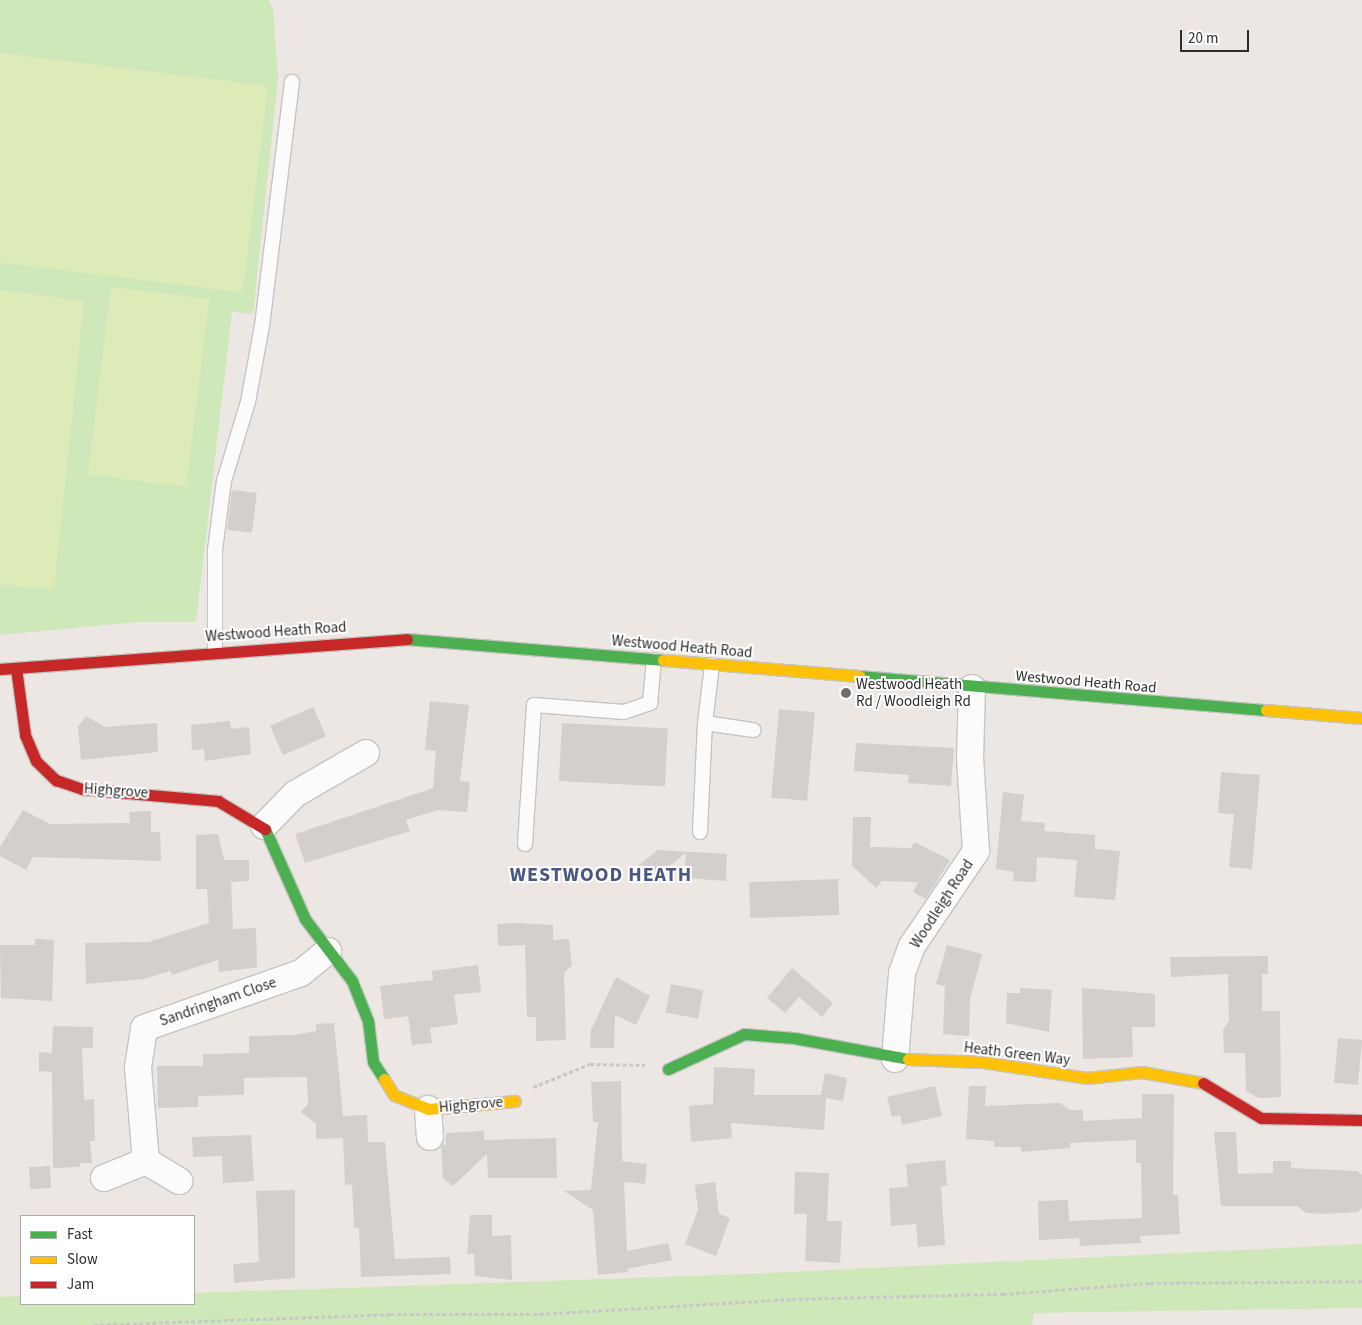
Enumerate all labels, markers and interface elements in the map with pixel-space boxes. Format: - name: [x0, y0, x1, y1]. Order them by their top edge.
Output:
- scale bar: [1182, 20, 1251, 52]
- text: 20 m: [1188, 28, 1218, 49]
- street label: Westwood Heath Road: [205, 618, 347, 646]
- street label: Westwood Heath Road: [611, 632, 753, 662]
- street label: Westwood Heath Road: [1015, 667, 1157, 697]
- place label: Westwood Heath Rd / Woodleigh Rd: [856, 675, 971, 710]
- marker: Westwood Heath Rd / Woodleigh Rd: [840, 687, 852, 699]
- street label: Highgrove: [83, 780, 149, 802]
- street label: Woodleigh Road: [907, 856, 977, 952]
- district label: WESTWOOD HEATH: [508, 863, 694, 887]
- street label: Sandringham Close: [157, 974, 279, 1030]
- street label: Heath Green Way: [963, 1039, 1071, 1069]
- street label: Highgrove: [438, 1093, 504, 1117]
- legend: [20, 1215, 195, 1305]
- text: Fast: [67, 1224, 93, 1245]
- text: Slow: [67, 1249, 98, 1270]
- text: Jam: [67, 1274, 94, 1295]

